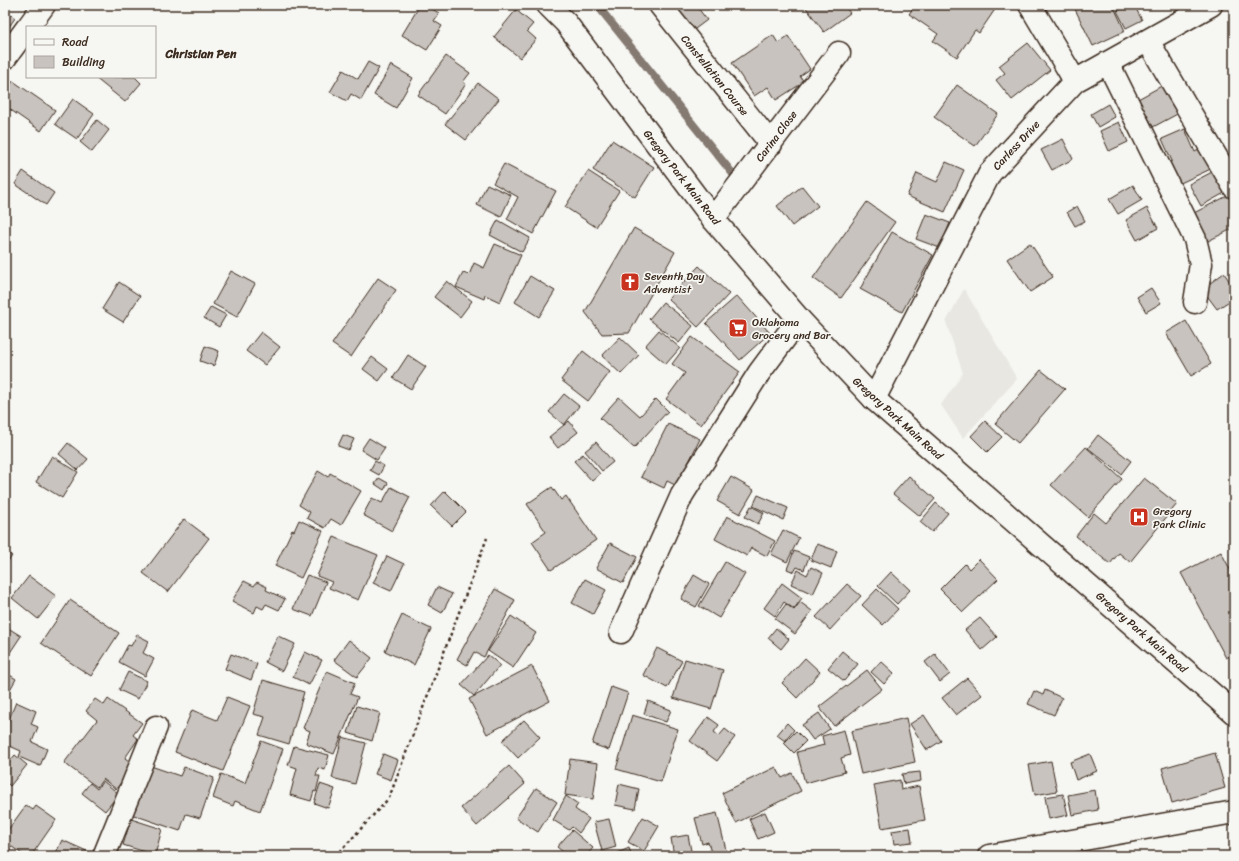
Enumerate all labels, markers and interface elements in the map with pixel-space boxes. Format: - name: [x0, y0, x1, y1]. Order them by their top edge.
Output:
- legend: [26, 26, 156, 78]
- street label: Constellation Course: [676, 30, 754, 120]
- text: Road: [62, 31, 89, 53]
- district label: Christian Pen: [164, 43, 237, 65]
- text: Building: [62, 51, 105, 73]
- street label: Carina Close: [751, 106, 802, 166]
- street label: Carless Drive: [988, 116, 1045, 175]
- street label: Gregory Park Main Road: [638, 125, 726, 230]
- place label: Seventh Day Adventist: [643, 267, 704, 299]
- church icon: Seventh Day Adventist: [619, 271, 641, 293]
- place label: Oklahoma Grocery and Bar: [752, 313, 832, 345]
- supermarket icon: Oklahoma Grocery and Bar: [727, 317, 749, 339]
- street label: Gregory Park Main Road: [848, 372, 948, 465]
- place label: Gregory Park Clinic: [1153, 502, 1206, 534]
- hospital icon: Gregory Park Clinic: [1128, 506, 1150, 528]
- street label: Gregory Park Main Road: [1091, 587, 1193, 679]

